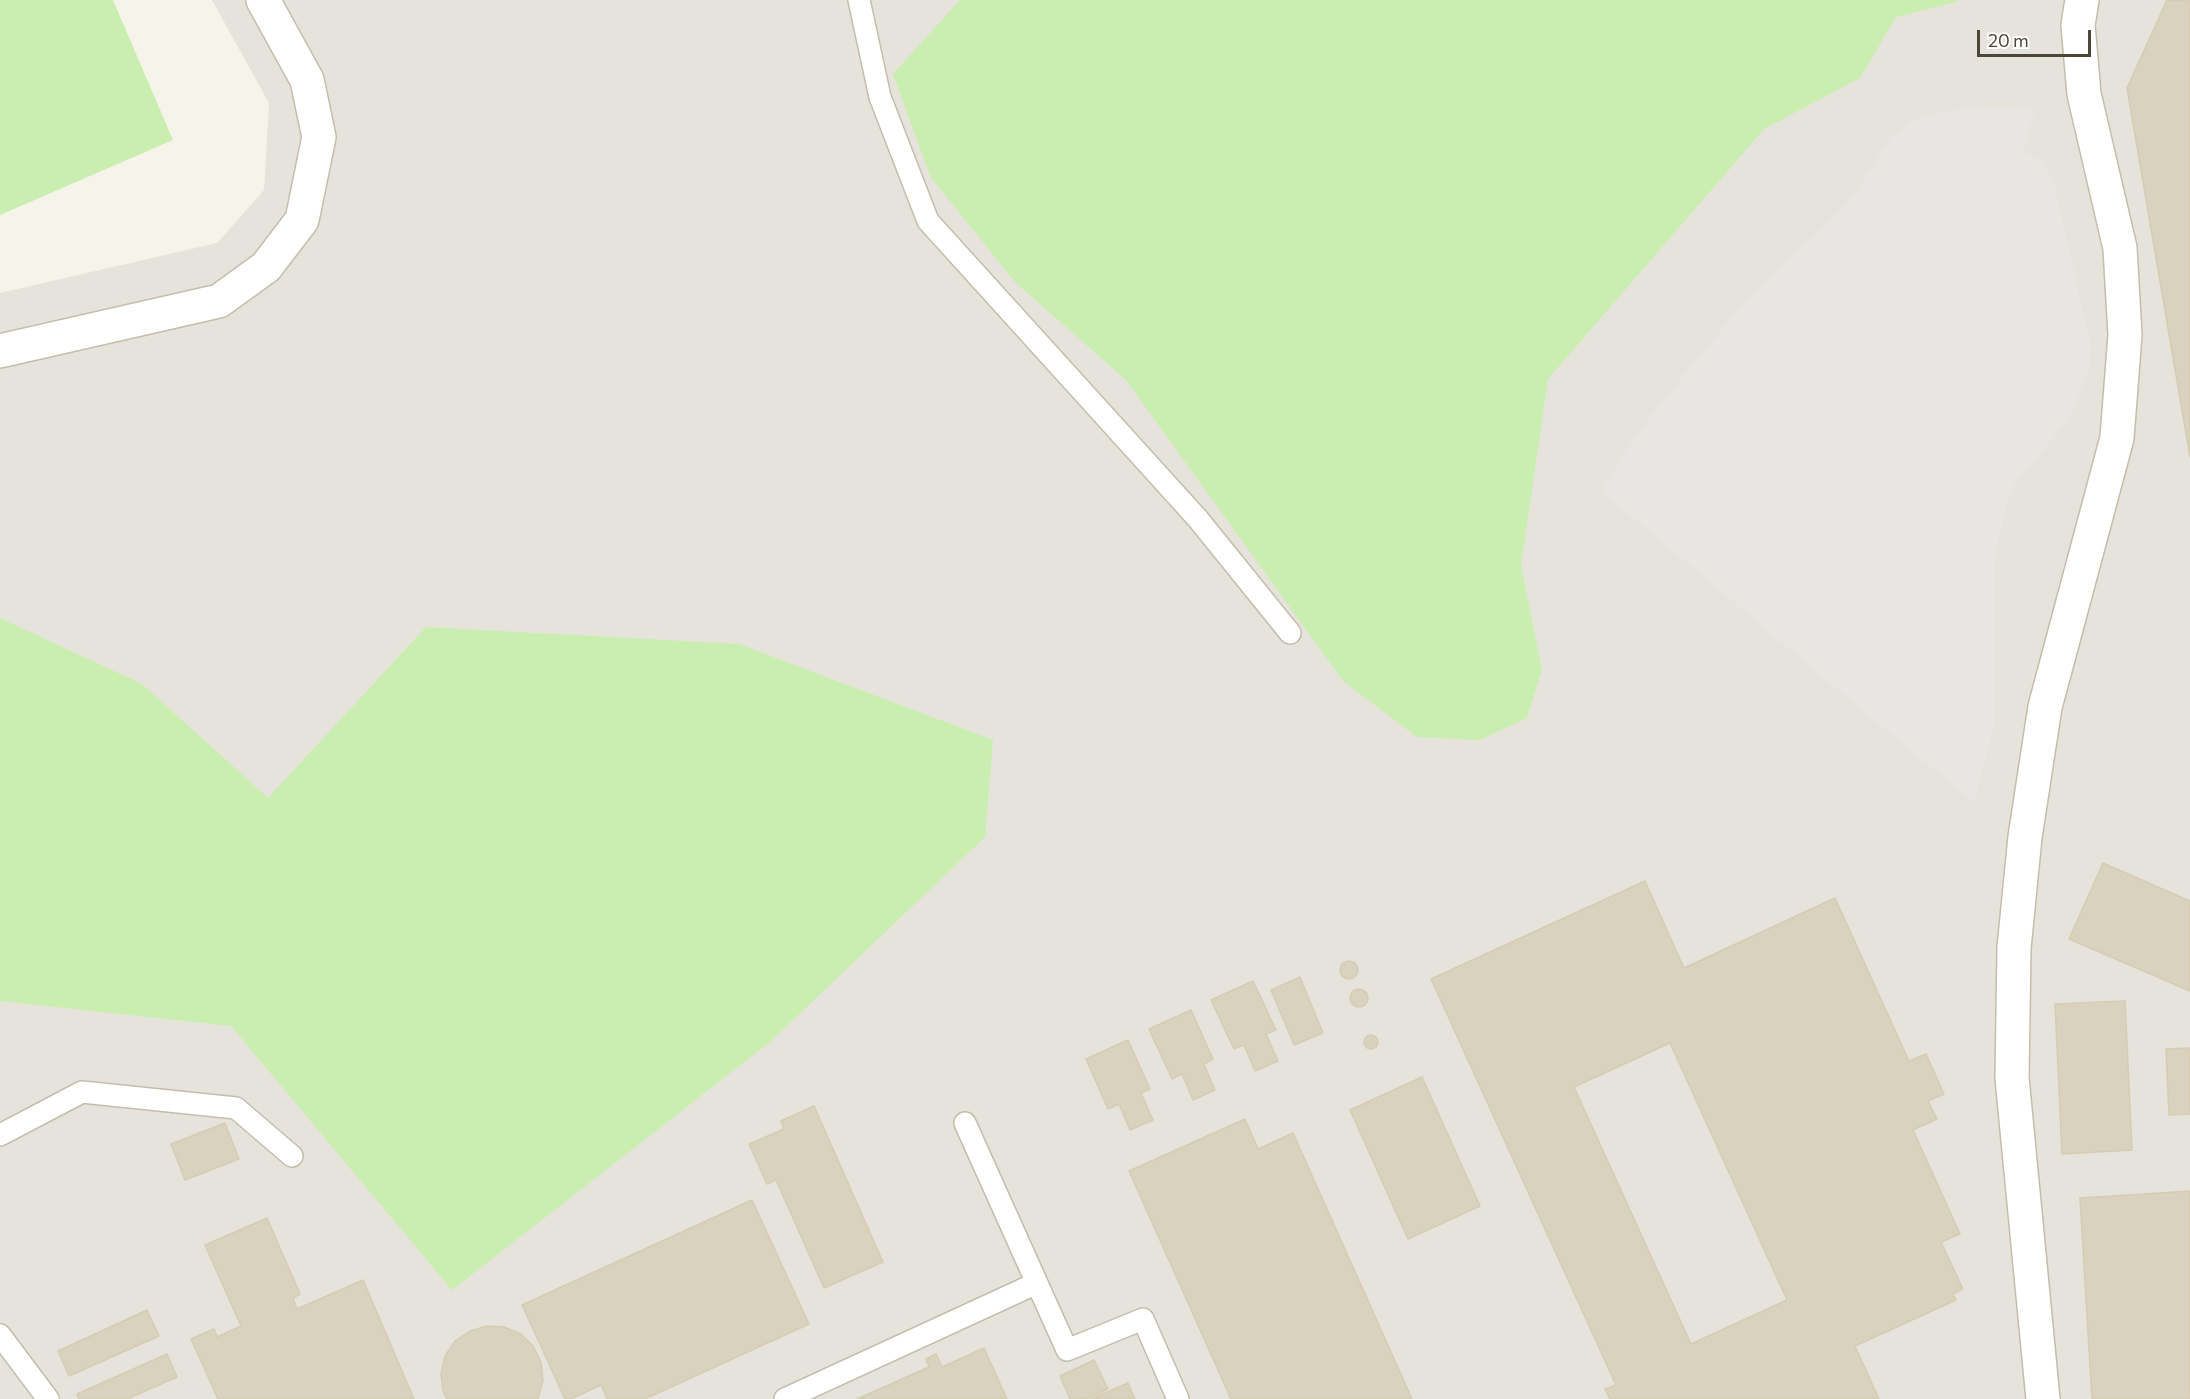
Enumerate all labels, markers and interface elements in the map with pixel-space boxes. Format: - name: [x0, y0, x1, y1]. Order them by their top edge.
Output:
- scale bar: [1980, 18, 2094, 56]
- text: 20 m: [1988, 29, 2029, 51]

